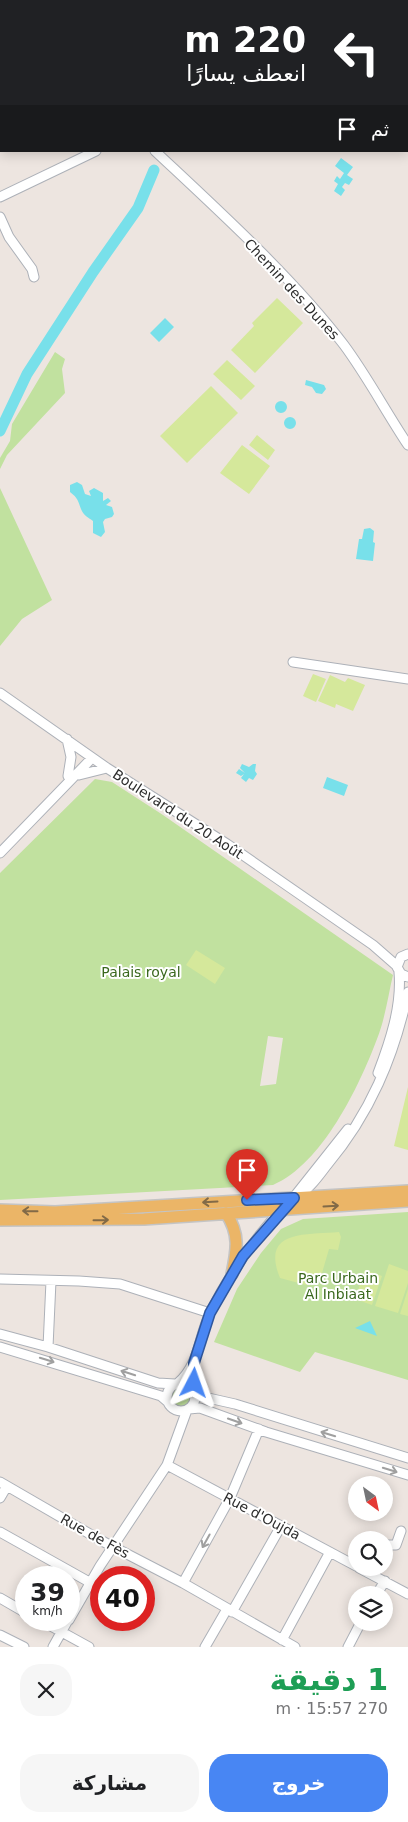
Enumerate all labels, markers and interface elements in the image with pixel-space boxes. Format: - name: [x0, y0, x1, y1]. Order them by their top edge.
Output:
- text: 220 m: [184, 20, 306, 60]
- icon: left: [324, 20, 389, 85]
- text: انعطف يسارًا: [186, 61, 306, 86]
- icon: arrive: [333, 115, 361, 143]
- text: ثم: [371, 118, 389, 140]
- street label: Chemin des Dunes: [241, 235, 343, 343]
- street label: Boulevard du 20 Août: [110, 766, 247, 862]
- park label: Palais royal: [101, 964, 181, 980]
- pin: [226, 1149, 268, 1200]
- icon: arrive: [233, 1156, 261, 1184]
- one-way arrow: [202, 1198, 218, 1207]
- one-way arrow: [323, 1202, 339, 1211]
- one-way arrow: [23, 1206, 39, 1216]
- one-way arrow: [92, 1215, 109, 1225]
- park label: Parc Urbain Al Inbiaat: [298, 1270, 378, 1302]
- one-way arrow: [39, 1356, 55, 1366]
- position arrow: [167, 1356, 219, 1408]
- one-way arrow: [120, 1368, 136, 1377]
- one-way arrow: [227, 1417, 243, 1426]
- one-way arrow: [320, 1428, 336, 1438]
- one-way arrow: [382, 1465, 398, 1475]
- north arrow: [348, 1476, 392, 1521]
- map controls: [348, 1476, 393, 1631]
- street label: Rue d'Oujda: [221, 1489, 303, 1543]
- street label: Rue de Fès: [58, 1511, 132, 1561]
- button: search: [348, 1531, 393, 1576]
- one-way arrow: [201, 1533, 210, 1548]
- speed limit sign: 40: [90, 1566, 155, 1631]
- text: 39: [30, 1578, 65, 1607]
- button: layers: [348, 1586, 393, 1631]
- text: km/h: [32, 1604, 63, 1618]
- text: 1 دقيقة: [270, 1662, 388, 1697]
- button: close: [20, 1664, 72, 1716]
- text: 270 m · 15:57: [275, 1699, 388, 1718]
- button: مشاركة: [20, 1754, 199, 1812]
- button: خروج: [209, 1754, 388, 1812]

